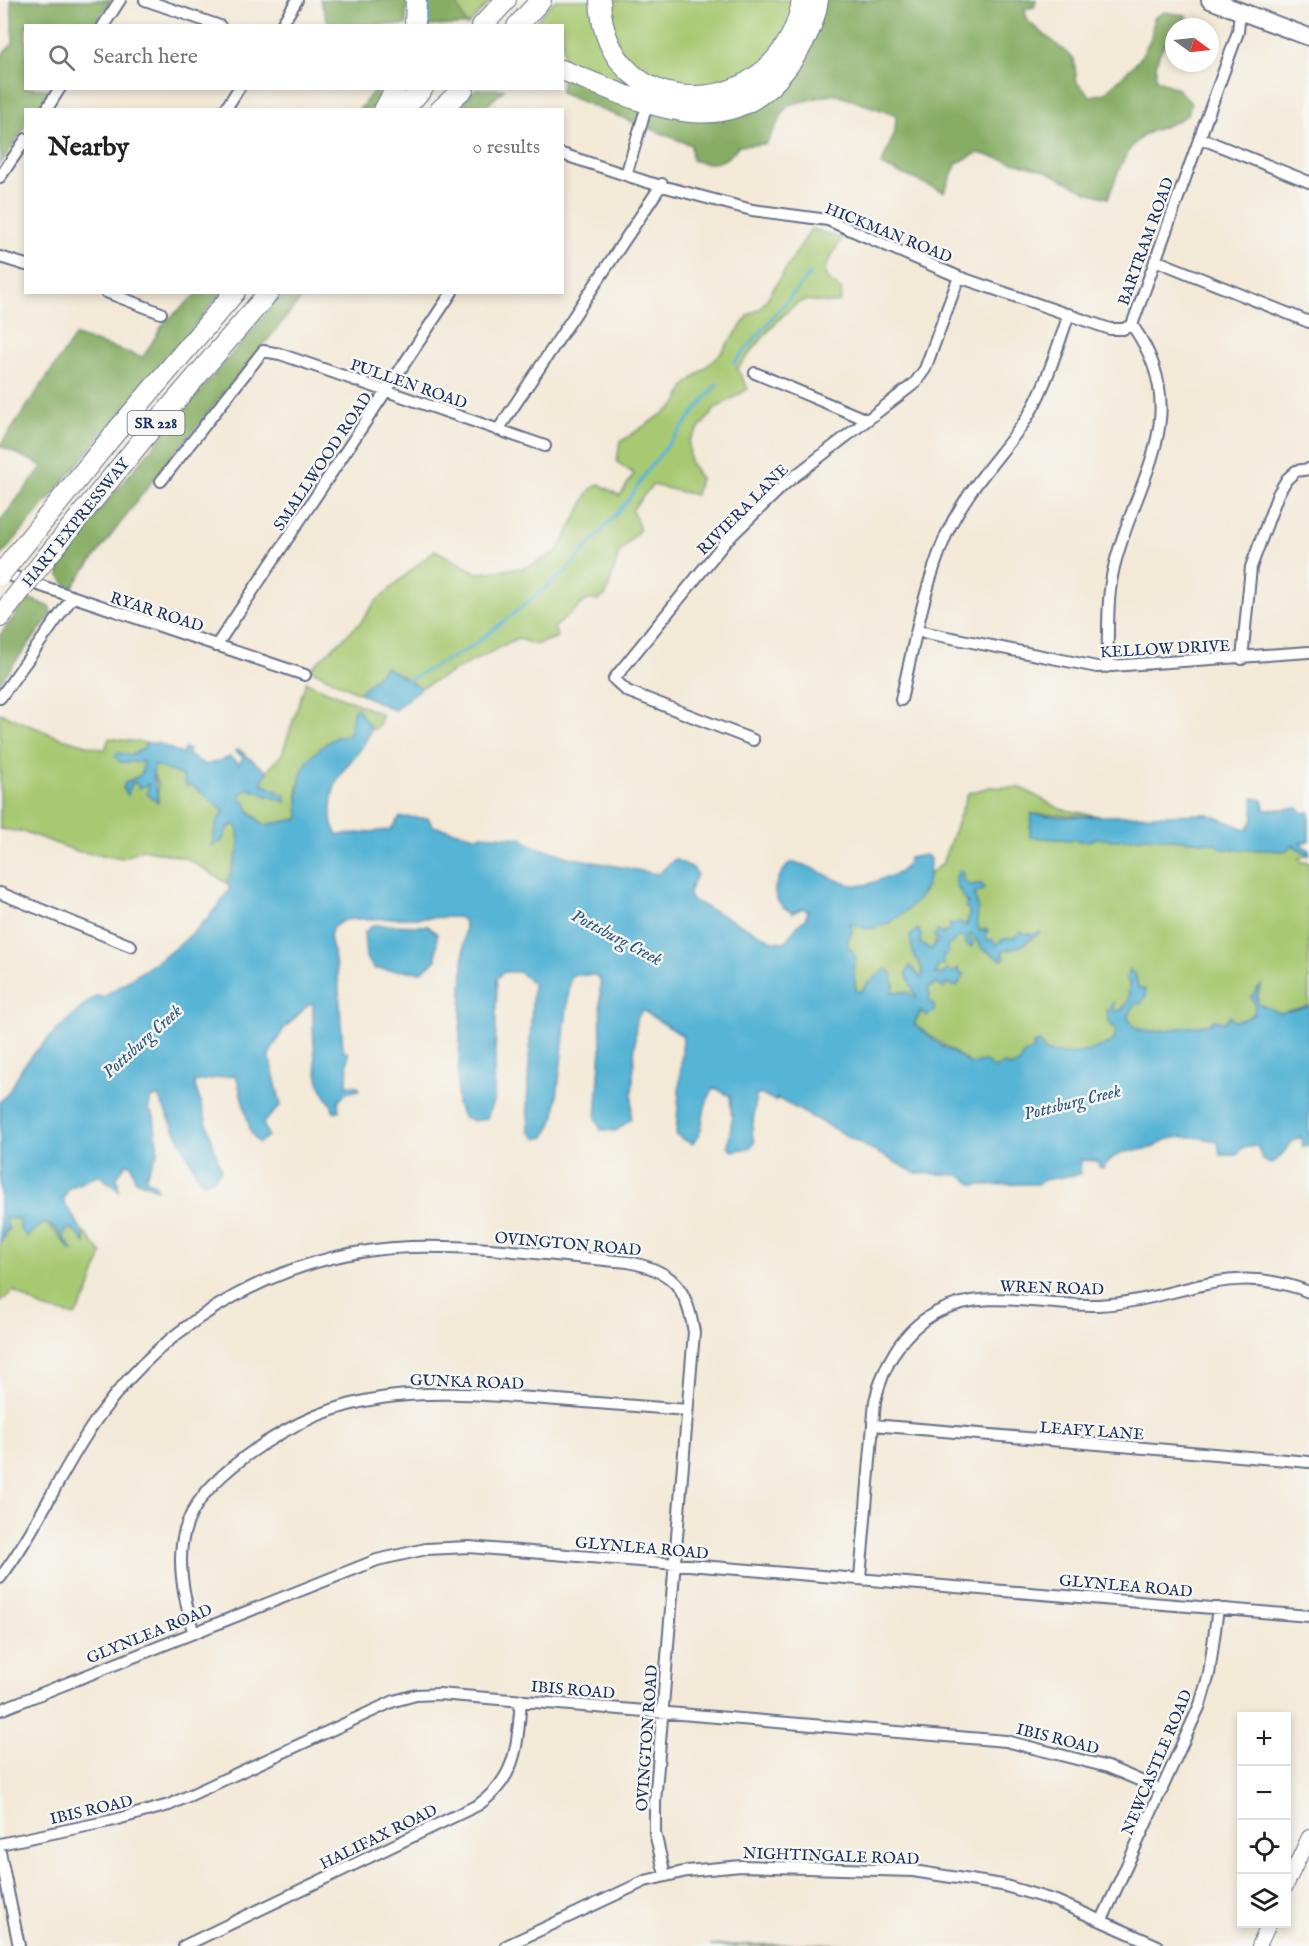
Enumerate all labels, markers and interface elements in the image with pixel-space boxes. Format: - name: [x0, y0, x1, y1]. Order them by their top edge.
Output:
- north arrow: [1165, 18, 1219, 72]
- search box: [24, 24, 564, 90]
- icon: search: [45, 41, 78, 74]
- text: Search here: [93, 43, 198, 71]
- text: Nearby: [48, 131, 129, 164]
- text: 0 results: [473, 135, 540, 160]
- street label: BARTRAM ROAD: [1114, 175, 1179, 308]
- street label: HICKMAN ROAD: [822, 199, 955, 268]
- street label: PULLEN ROAD: [347, 356, 470, 414]
- street label: SMALLWOOD ROAD: [270, 389, 377, 535]
- road number: SR 228: [128, 411, 184, 435]
- street label: HART EXPRESSWAY: [18, 454, 136, 592]
- street label: RIVIERA LANE: [694, 461, 793, 560]
- street label: RYAR ROAD: [107, 588, 206, 637]
- street label: KELLOW DRIVE: [1099, 637, 1231, 663]
- water label: Pottsburg Creek: [567, 905, 666, 972]
- water label: Pottsburg Creek: [98, 1000, 188, 1084]
- water label: Pottsburg Creek: [1021, 1080, 1123, 1127]
- street label: OVINGTON ROAD: [494, 1229, 642, 1261]
- street label: WREN ROAD: [1000, 1277, 1104, 1301]
- street label: GUNKA ROAD: [409, 1371, 525, 1395]
- street label: LEAFY LANE: [1039, 1418, 1145, 1446]
- street label: GLYNLEA ROAD: [574, 1533, 709, 1565]
- street label: GLYNLEA ROAD: [1058, 1571, 1193, 1603]
- street label: GLYNLEA ROAD: [84, 1600, 216, 1669]
- street label: OVINGTON ROAD: [633, 1664, 663, 1812]
- street label: IBIS ROAD: [530, 1677, 616, 1705]
- street label: NEWCASTLE ROAD: [1118, 1687, 1198, 1839]
- map controls: [1237, 1712, 1291, 1928]
- button: +: [1237, 1712, 1291, 1766]
- street label: IBIS ROAD: [1014, 1720, 1101, 1760]
- button: −: [1237, 1766, 1291, 1820]
- street label: IBIS ROAD: [48, 1792, 135, 1830]
- street label: HALIFAX ROAD: [317, 1801, 441, 1875]
- button: locate: [1237, 1820, 1291, 1874]
- street label: NIGHTINGALE ROAD: [742, 1844, 920, 1870]
- button: layers: [1237, 1874, 1291, 1928]

